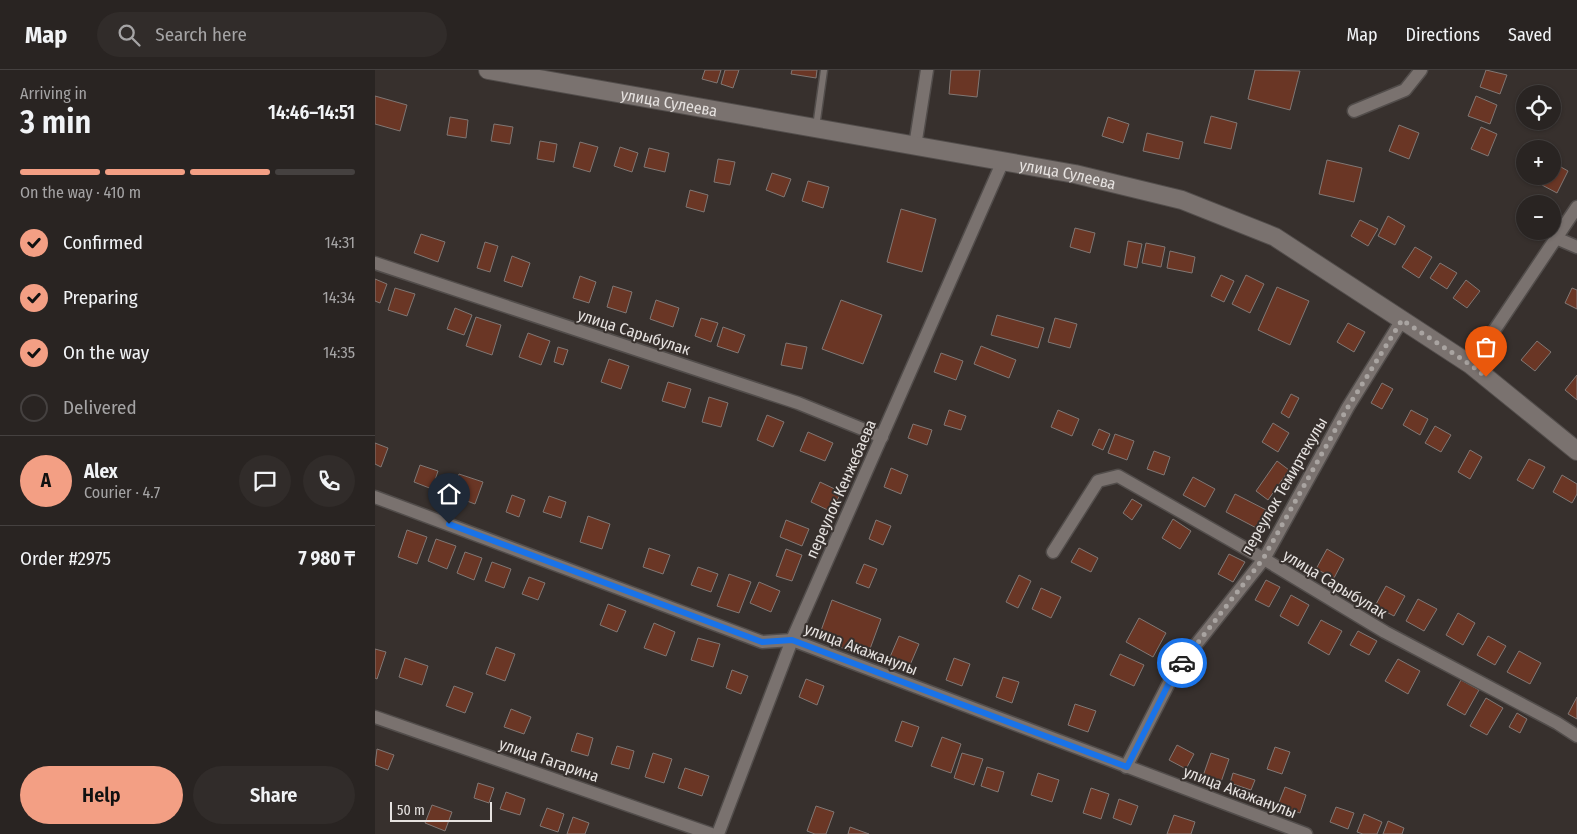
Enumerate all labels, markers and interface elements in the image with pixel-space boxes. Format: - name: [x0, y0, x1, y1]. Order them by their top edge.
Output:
- search box: [97, 12, 447, 57]
- text: Map: [25, 21, 67, 49]
- icon: search: [115, 21, 143, 49]
- text: Search here: [155, 23, 247, 46]
- text: Map: [1346, 24, 1378, 46]
- text: Directions: [1406, 24, 1480, 46]
- text: Saved: [1508, 24, 1552, 46]
- text: Arriving in: [20, 84, 87, 103]
- street label: улица Сулеева: [619, 84, 719, 120]
- map controls: [1516, 85, 1561, 240]
- button: locate: [1516, 85, 1561, 130]
- text: 14:46–14:51: [268, 101, 355, 124]
- text: 3 min: [20, 103, 91, 141]
- button: +: [1516, 140, 1561, 185]
- street label: улица Сулеева: [1018, 155, 1118, 193]
- text: On the way · 410 m: [20, 183, 141, 202]
- button: −: [1516, 195, 1561, 240]
- icon: check: [20, 229, 48, 257]
- text: Confirmed: [63, 231, 143, 254]
- text: 14:31: [324, 233, 355, 252]
- icon: check: [20, 284, 48, 312]
- text: Preparing: [63, 286, 138, 309]
- text: 14:34: [323, 288, 355, 307]
- street label: улица Сарыбулак: [575, 305, 693, 359]
- pin: [1465, 326, 1507, 377]
- icon: bag: [1472, 333, 1500, 361]
- icon: check: [20, 339, 48, 367]
- text: On the way: [63, 341, 149, 364]
- text: 14:35: [323, 343, 355, 362]
- text: Delivered: [63, 396, 137, 419]
- street label: переулок Темиртекулы: [1237, 414, 1331, 558]
- street label: переулок Кенжебаева: [802, 416, 880, 561]
- button: chat: [239, 455, 291, 507]
- button: phone: [303, 455, 355, 507]
- text: Alex: [84, 460, 118, 483]
- text: A: [41, 469, 51, 492]
- pin: [428, 473, 470, 524]
- icon: home: [435, 480, 463, 508]
- text: Courier · 4.7: [84, 483, 160, 502]
- street label: улица Сарыбулак: [1280, 546, 1391, 623]
- text: Order #2975: [20, 547, 111, 570]
- text: 7 980 ₸: [298, 547, 355, 570]
- street label: улица Акажанулы: [802, 619, 920, 679]
- courier: [1157, 638, 1207, 688]
- icon: car: [1168, 649, 1196, 677]
- street label: улица Гагарина: [497, 734, 602, 786]
- street label: улица Акажанулы: [1181, 762, 1299, 822]
- button: Help: [20, 766, 183, 824]
- button: Share: [193, 766, 355, 824]
- scale bar: [390, 799, 493, 822]
- text: 50 m: [397, 802, 425, 819]

